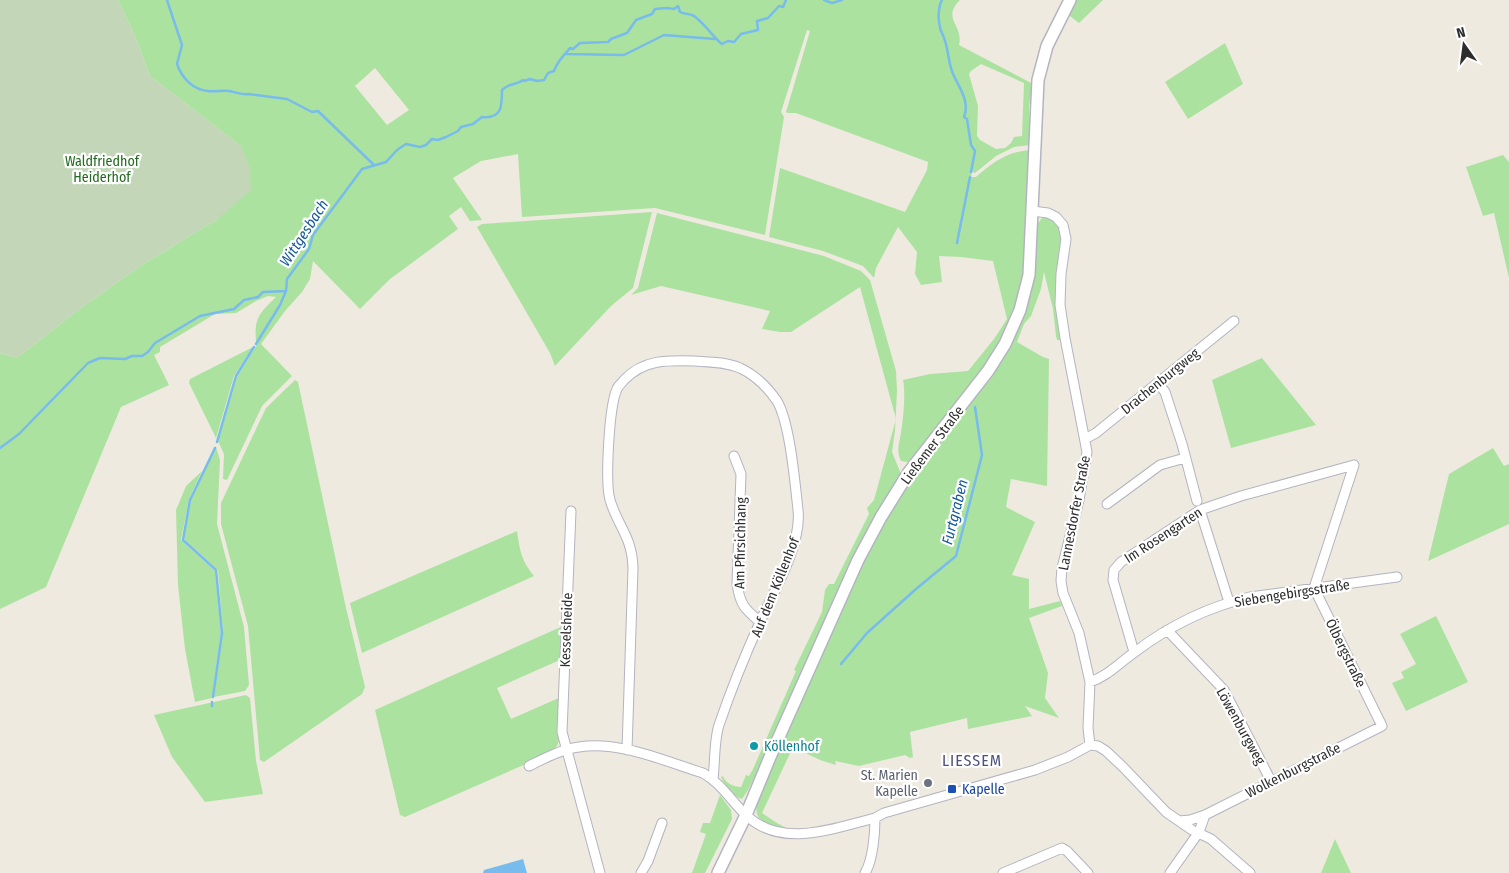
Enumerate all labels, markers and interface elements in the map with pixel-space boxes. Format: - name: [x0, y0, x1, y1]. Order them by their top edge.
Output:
- north arrow: [1439, 20, 1489, 70]
- text: N: [1455, 24, 1467, 42]
- park label: Waldfriedhof Heiderhof: [65, 153, 141, 186]
- water label: Wittgesbach: [276, 196, 332, 270]
- street label: Drachenburgweg: [1118, 344, 1203, 418]
- street label: Ließemer Straße: [897, 403, 968, 488]
- street label: Lannesdorfer Straße: [1055, 454, 1094, 572]
- water label: Furtgraben: [938, 477, 972, 547]
- street label: Am Pfirsichhang: [731, 497, 750, 589]
- street label: Im Rosengarten: [1121, 504, 1205, 567]
- street label: Auf dem Köllenhof: [748, 533, 804, 639]
- street label: Siebengebirgsstraße: [1233, 576, 1351, 611]
- street label: Kesselsheide: [557, 592, 576, 668]
- street label: Ölbergstraße: [1322, 616, 1370, 690]
- street label: Löwenburgweg: [1212, 685, 1269, 768]
- place label: Köllenhof: [764, 738, 821, 755]
- street label: Wolkenburgstraße: [1243, 739, 1344, 802]
- marker: Köllenhof: [748, 740, 760, 752]
- district label: LIESSEM: [942, 751, 1002, 770]
- place label: St. Marien Kapelle: [861, 767, 918, 800]
- marker: St. Marien Kapelle: [922, 777, 934, 789]
- place label: Kapelle: [962, 781, 1005, 798]
- marker: Kapelle: [946, 783, 958, 795]

